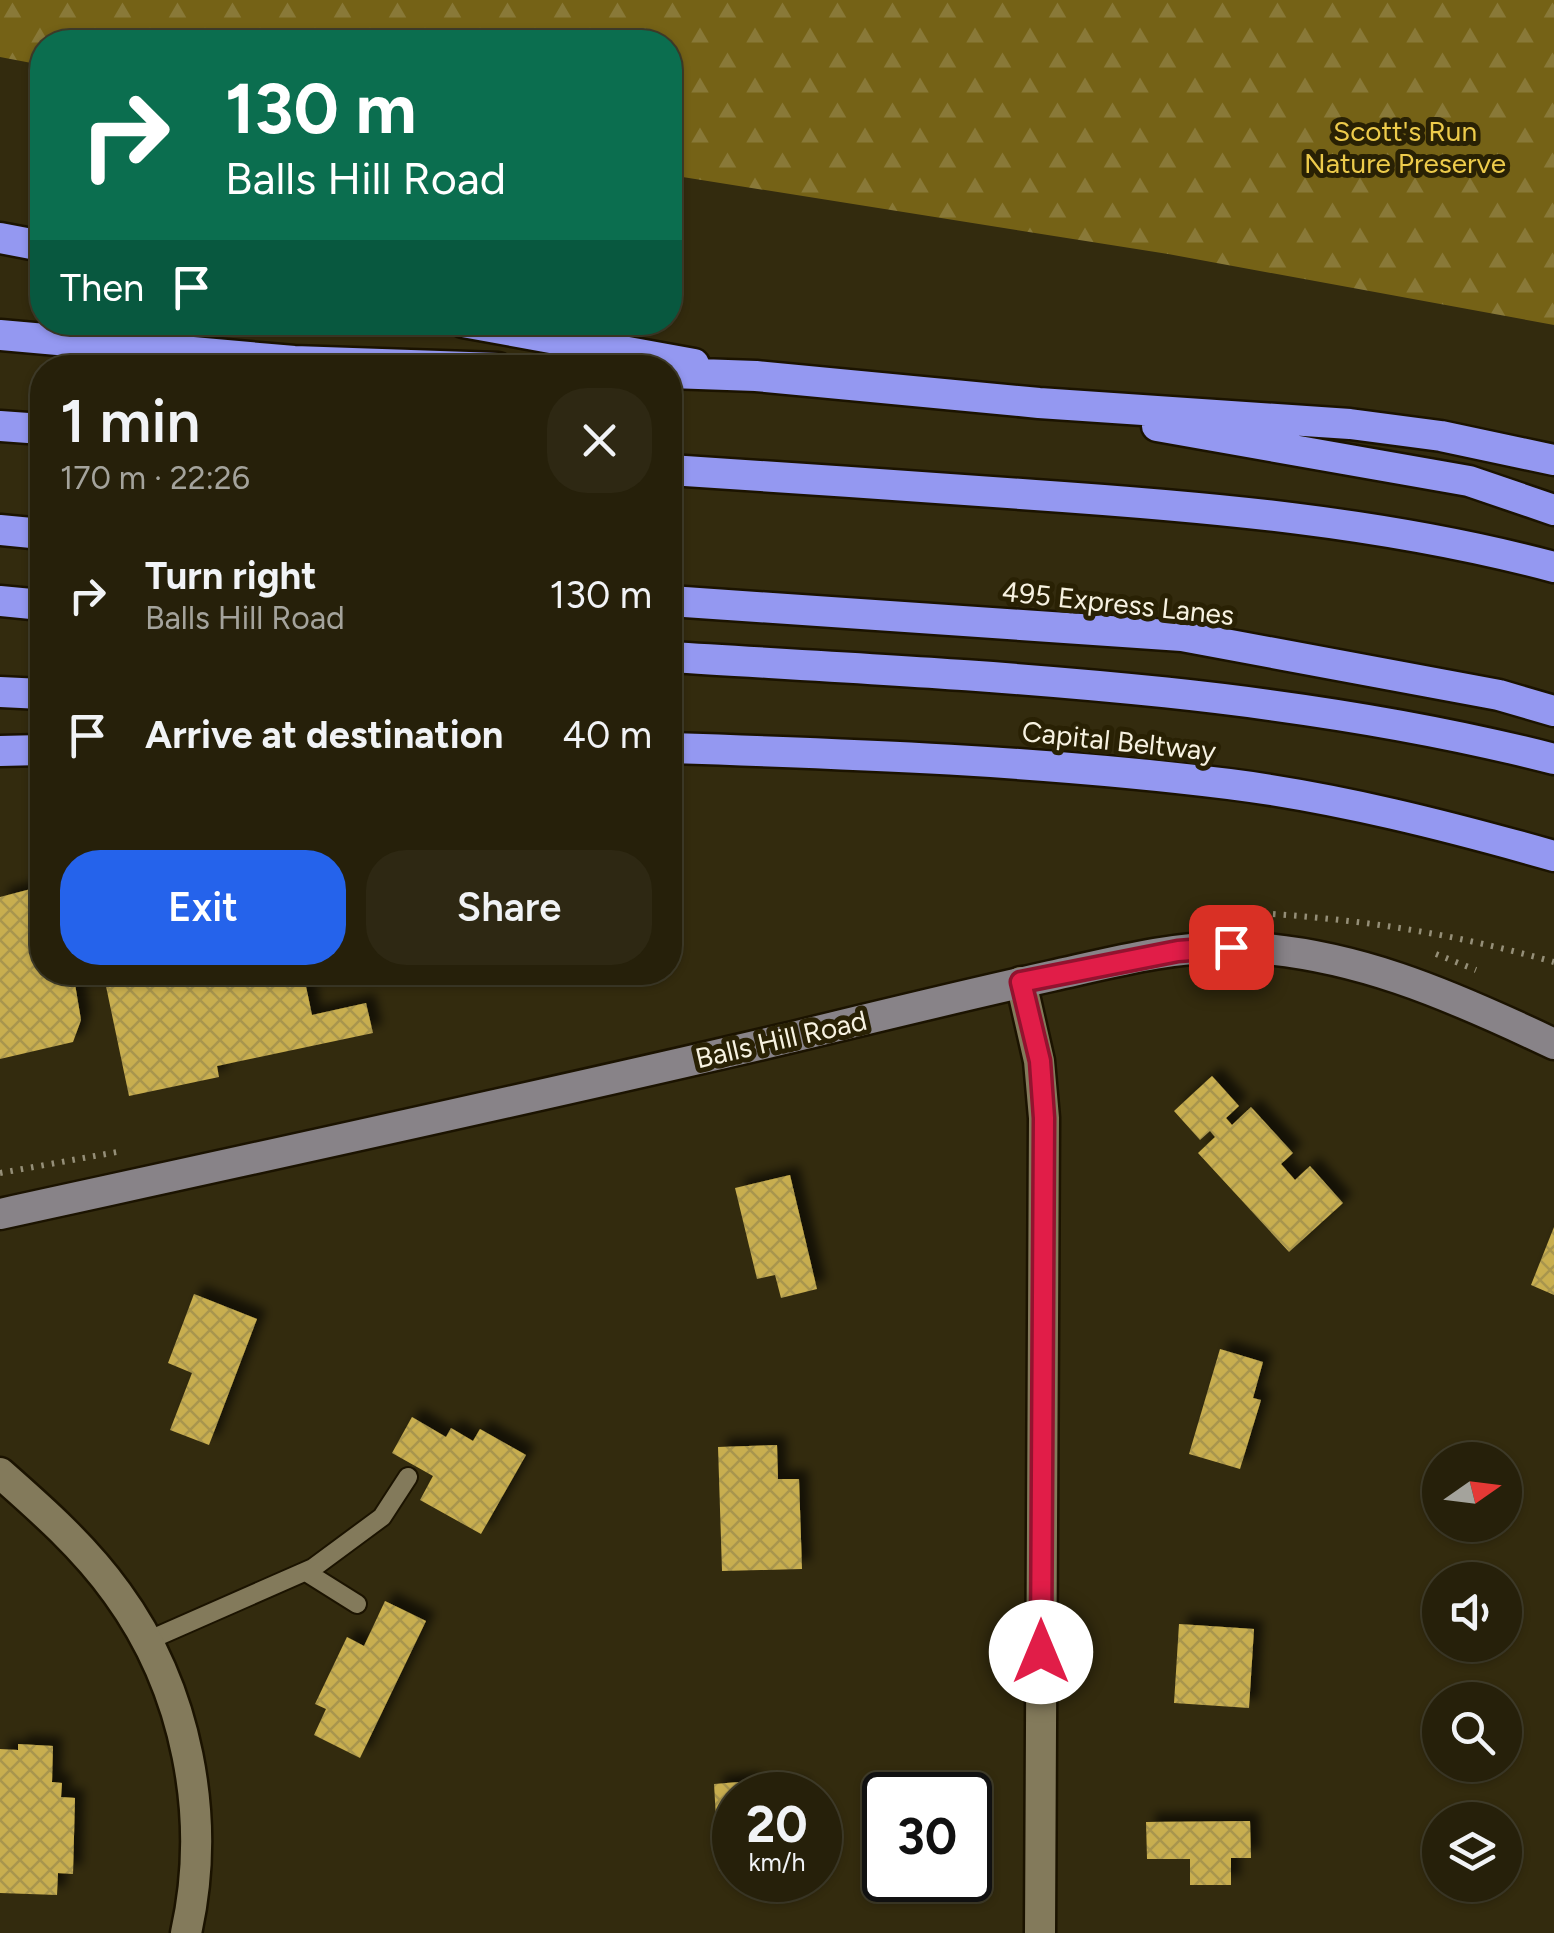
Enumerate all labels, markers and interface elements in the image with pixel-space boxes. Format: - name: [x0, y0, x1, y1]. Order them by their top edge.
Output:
- text: 130 m: [225, 66, 417, 151]
- icon: right: [60, 70, 190, 200]
- park label: Scott's Run Nature Preserve: [1304, 114, 1506, 180]
- text: Balls Hill Road: [225, 151, 506, 205]
- icon: arrive: [164, 260, 219, 315]
- text: Then: [60, 265, 144, 311]
- text: 1 min: [60, 385, 200, 457]
- button: close: [547, 388, 652, 493]
- text: 170 m · 22:26: [60, 459, 250, 497]
- text: Turn right: [145, 553, 317, 599]
- icon: right: [60, 568, 115, 623]
- text: 130 m: [550, 572, 652, 618]
- street label: 495 Express Lanes: [1000, 574, 1236, 632]
- text: Balls Hill Road: [145, 599, 345, 637]
- icon: arrive: [60, 708, 115, 763]
- text: Arrive at destination: [145, 712, 503, 758]
- text: 40 m: [562, 712, 652, 758]
- street label: Capital Beltway: [1020, 714, 1218, 768]
- button: Exit: [60, 850, 346, 965]
- button: Share: [366, 850, 652, 965]
- pin: [1189, 905, 1274, 990]
- icon: arrive: [1204, 920, 1259, 975]
- street label: Balls Hill Road: [692, 1003, 870, 1075]
- north arrow: [1422, 1442, 1522, 1542]
- map controls: [1422, 1442, 1522, 1902]
- button: sound: [1422, 1562, 1522, 1662]
- position arrow: [989, 1600, 1093, 1704]
- button: search: [1422, 1682, 1522, 1782]
- speed limit sign: 30: [862, 1772, 992, 1902]
- text: 20: [746, 1794, 808, 1855]
- button: layers: [1422, 1802, 1522, 1902]
- text: km/h: [748, 1847, 806, 1877]

